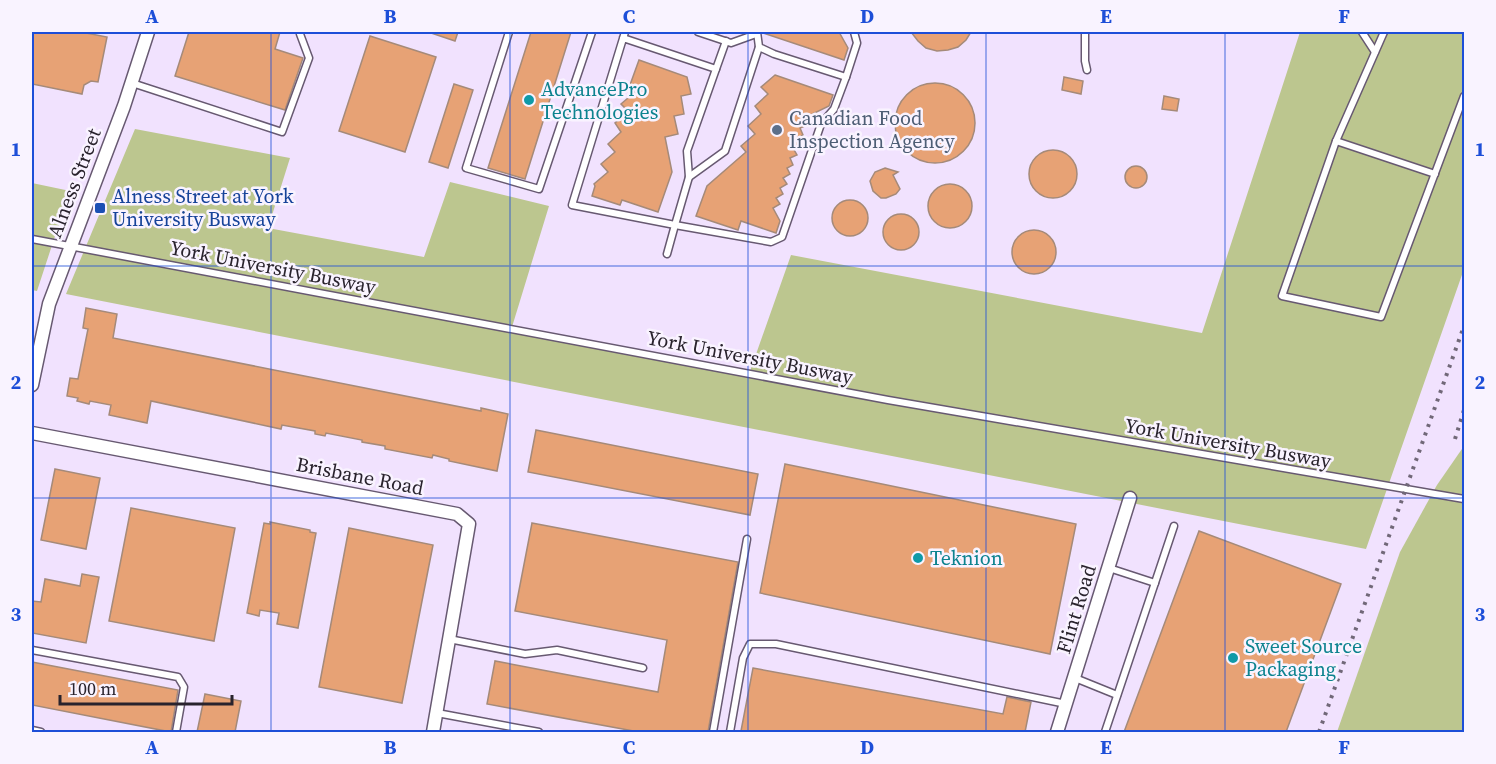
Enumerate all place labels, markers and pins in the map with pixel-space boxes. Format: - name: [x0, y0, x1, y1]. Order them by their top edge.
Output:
- place label: AdvancePro Technologies: [541, 75, 658, 126]
- marker: AdvancePro Technologies: [522, 93, 536, 107]
- place label: Canadian Food Inspection Agency: [789, 104, 955, 155]
- marker: Canadian Food Inspection Agency: [770, 123, 784, 137]
- place label: Alness Street at York University Busway: [112, 182, 294, 233]
- marker: Alness Street at York University Busway: [93, 201, 107, 215]
- place label: Teknion: [930, 544, 1003, 572]
- marker: Teknion: [911, 551, 925, 565]
- place label: Sweet Source Packaging: [1245, 632, 1362, 683]
- marker: Sweet Source Packaging: [1226, 651, 1240, 665]

